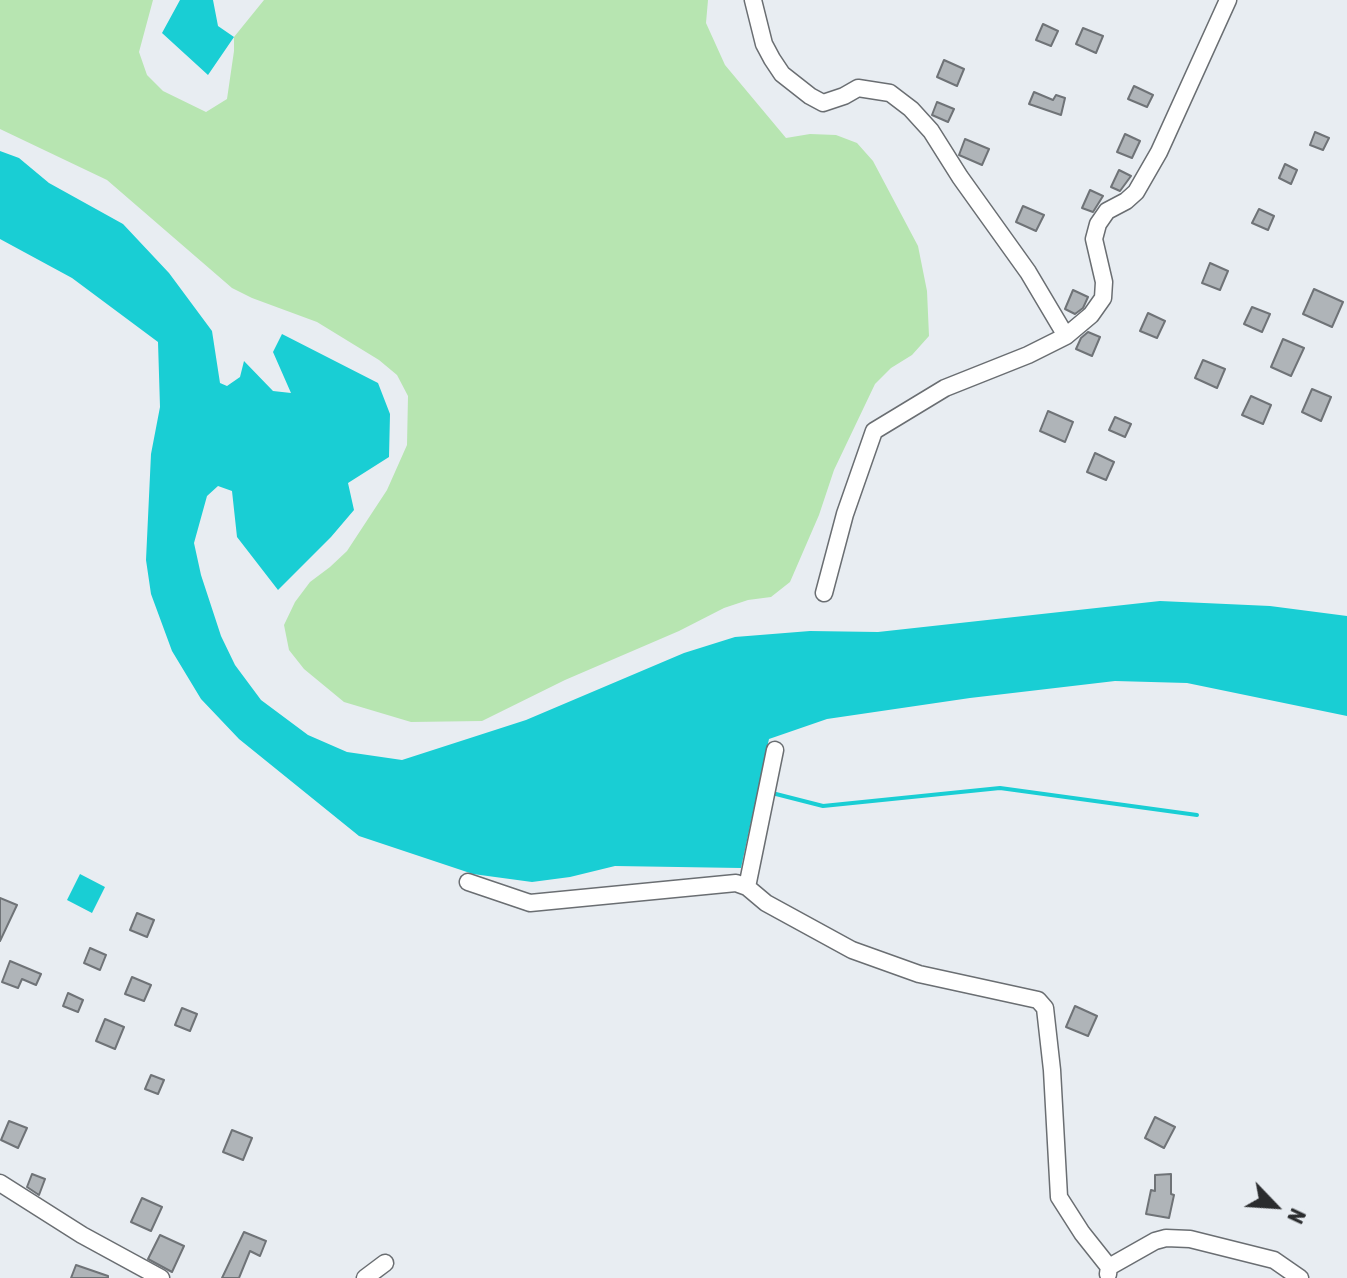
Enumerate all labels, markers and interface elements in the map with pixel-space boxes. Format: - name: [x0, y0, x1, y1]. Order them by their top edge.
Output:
- north arrow: [1235, 1166, 1315, 1246]
- text: N: [1282, 1205, 1311, 1228]

